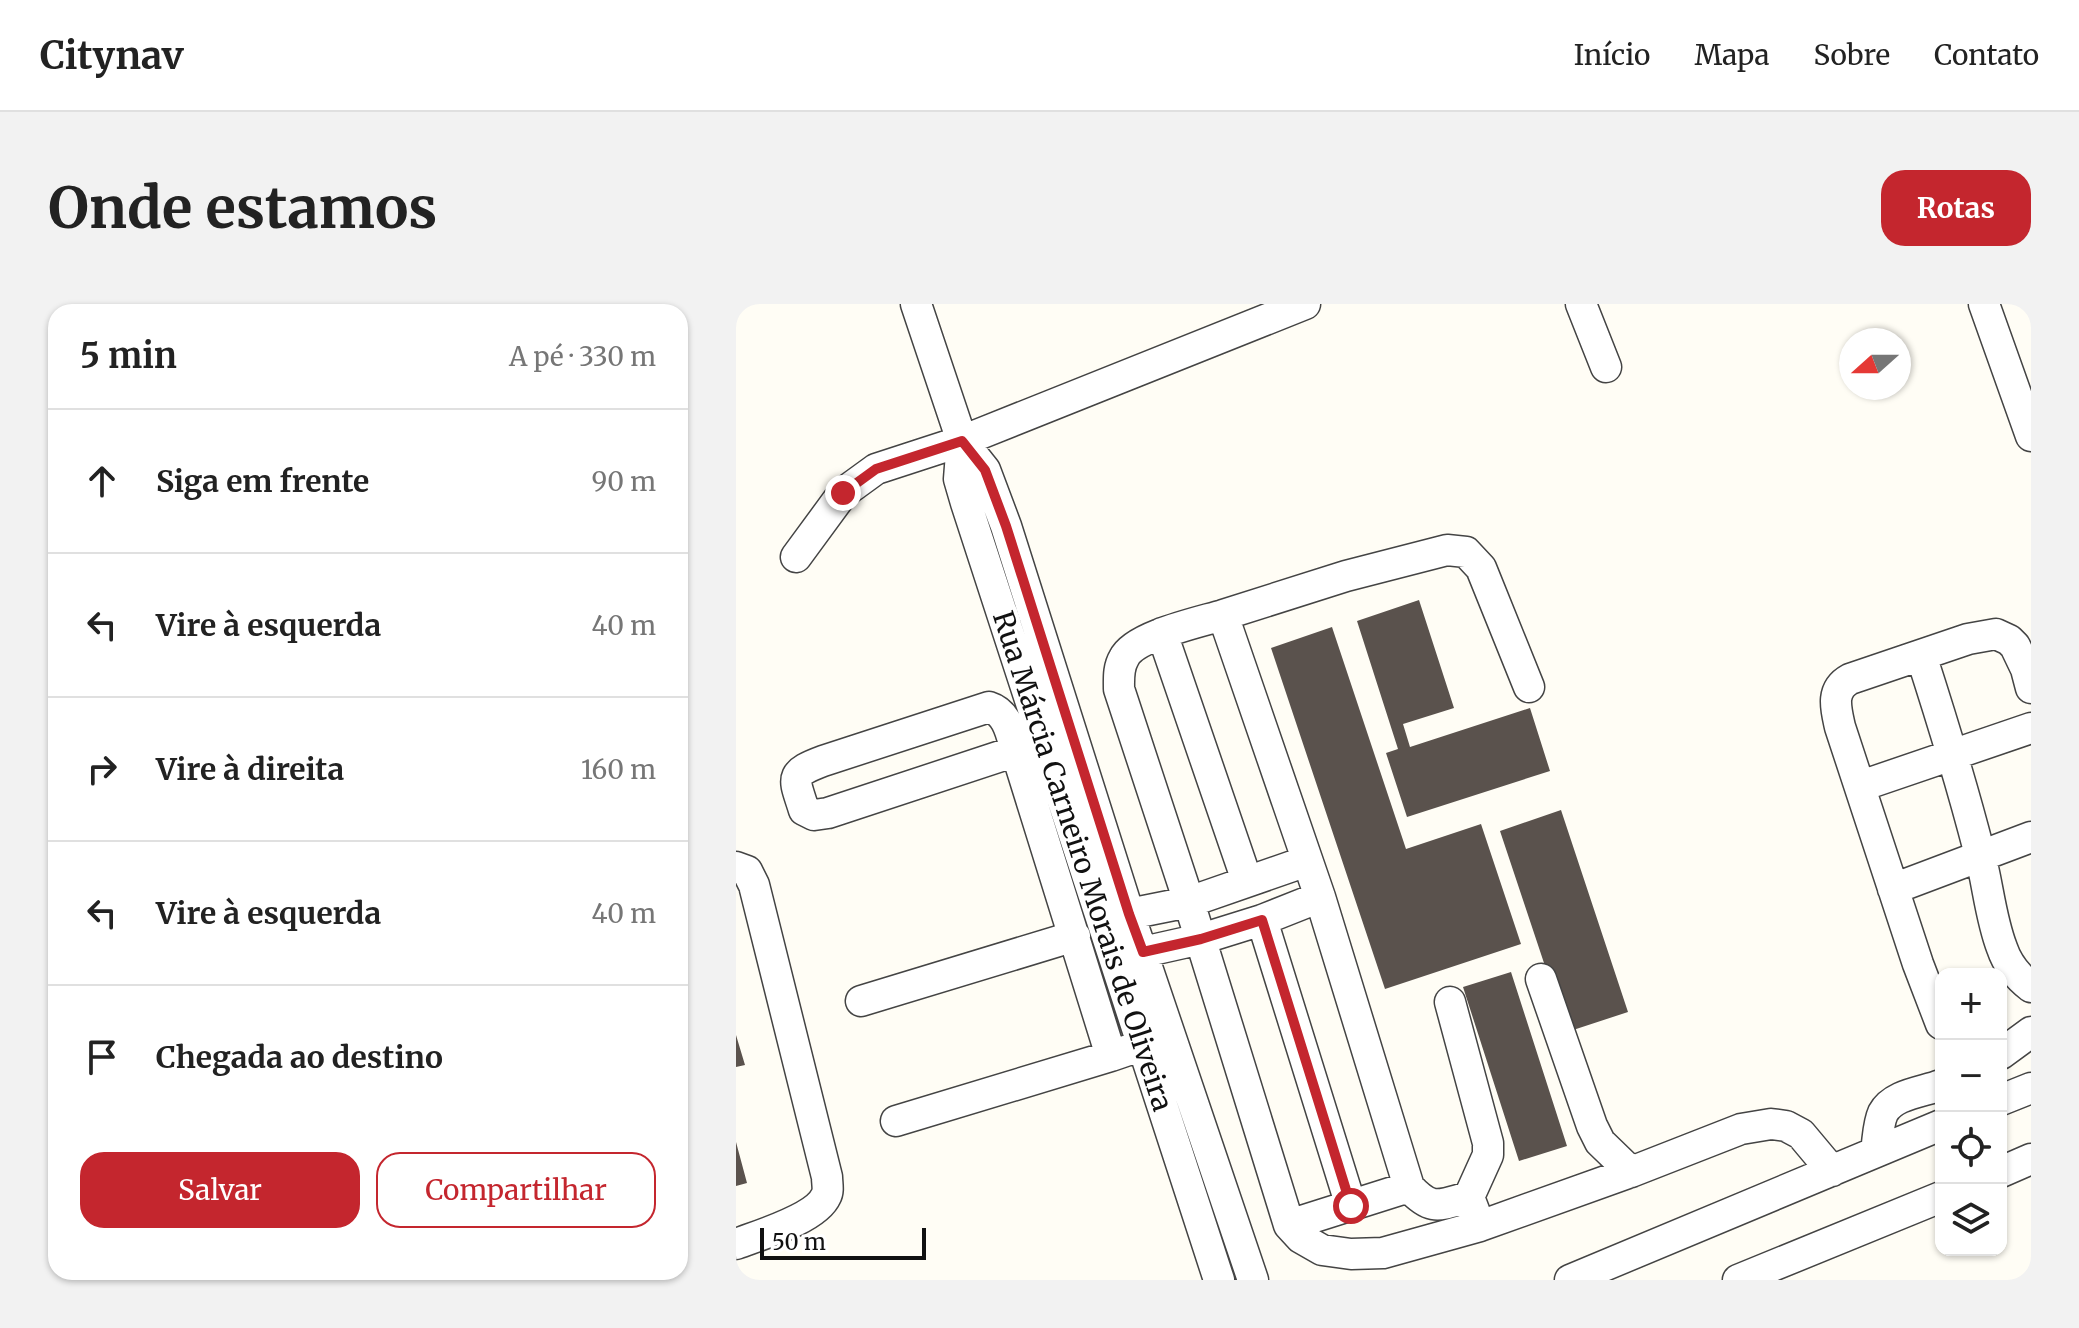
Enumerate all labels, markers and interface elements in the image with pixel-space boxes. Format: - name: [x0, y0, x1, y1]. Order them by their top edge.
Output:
- text: Citynav: [40, 32, 184, 79]
- text: Início: [1574, 37, 1650, 73]
- text: Mapa: [1694, 37, 1769, 73]
- text: Sobre: [1813, 37, 1890, 73]
- text: Contato: [1934, 37, 2039, 73]
- button: Rotas: [1881, 170, 2031, 246]
- text: Onde estamos: [48, 173, 437, 243]
- north arrow: [1839, 328, 1911, 400]
- text: 5 min: [80, 335, 177, 377]
- text: A pé · 330 m: [509, 340, 656, 373]
- icon: ahead: [80, 459, 124, 503]
- text: Siga em frente: [156, 462, 369, 500]
- text: 90 m: [592, 465, 656, 498]
- route end: [825, 475, 861, 511]
- icon: left: [80, 603, 124, 647]
- text: Vire à esquerda: [156, 606, 381, 644]
- street label: Rua Márcia Carneiro Morais de Oliveira: [985, 606, 1181, 1116]
- text: 40 m: [592, 609, 656, 642]
- icon: right: [80, 747, 124, 791]
- text: Vire à direita: [156, 750, 344, 788]
- text: 160 m: [581, 753, 656, 786]
- icon: left: [80, 891, 124, 935]
- text: Vire à esquerda: [156, 894, 381, 932]
- text: 40 m: [592, 897, 656, 930]
- map controls: [1935, 968, 2007, 1256]
- button: +: [1935, 968, 2007, 1040]
- icon: arrive: [80, 1035, 124, 1079]
- text: Chegada ao destino: [156, 1038, 443, 1076]
- button: −: [1935, 1040, 2007, 1112]
- button: locate: [1935, 1112, 2007, 1184]
- button: Salvar: [80, 1152, 360, 1228]
- button: Compartilhar: [376, 1152, 656, 1228]
- button: layers: [1935, 1184, 2007, 1256]
- route start: [1333, 1188, 1369, 1224]
- scale bar: [760, 1224, 926, 1260]
- text: 50 m: [772, 1228, 826, 1256]

